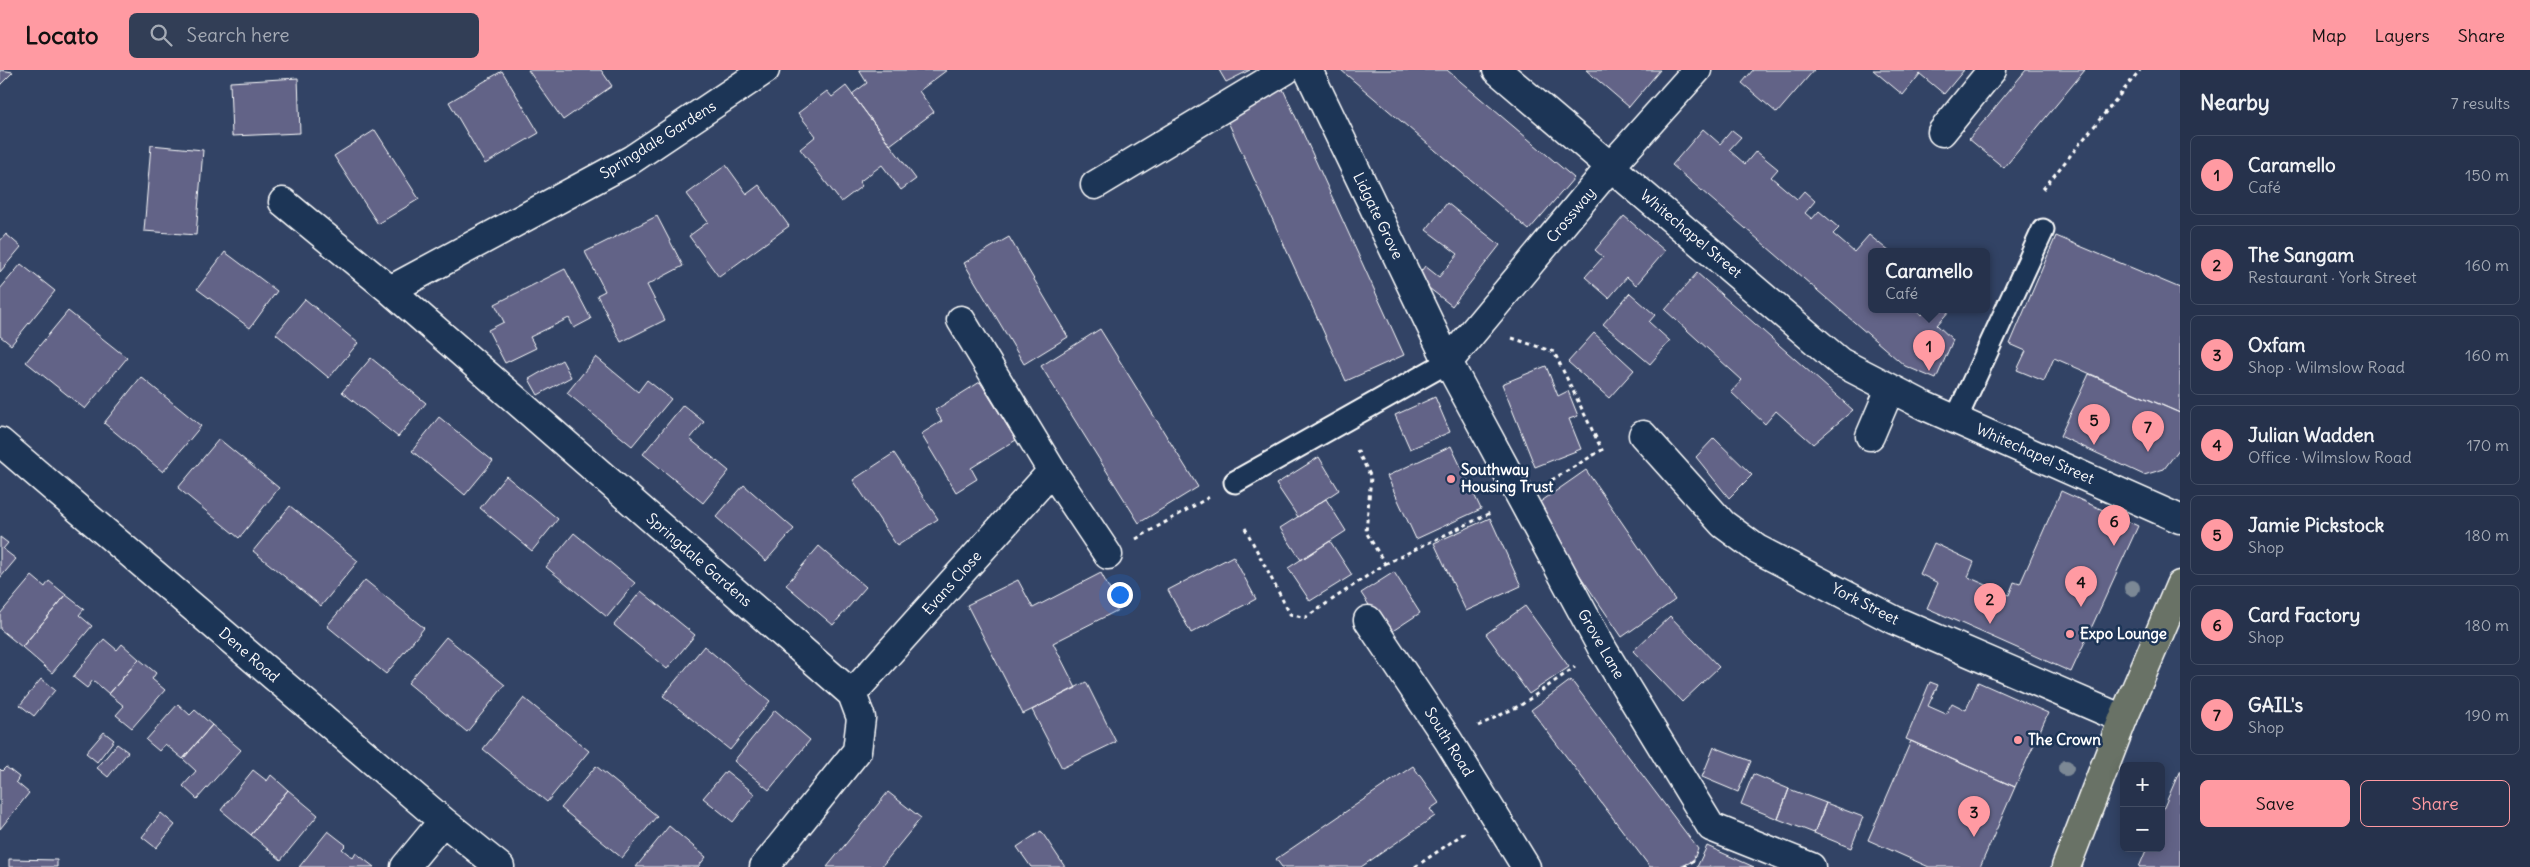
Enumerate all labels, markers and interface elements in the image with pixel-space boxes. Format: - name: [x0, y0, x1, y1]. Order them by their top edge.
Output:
- search box: [129, 13, 479, 58]
- text: Locato: [25, 20, 99, 50]
- icon: search: [147, 21, 175, 49]
- text: Search here: [187, 23, 290, 47]
- text: Map: [2311, 24, 2346, 47]
- text: Layers: [2374, 24, 2430, 47]
- text: Share: [2458, 24, 2505, 47]
- text: Nearby: [2200, 89, 2270, 116]
- text: 7 results: [2451, 93, 2510, 113]
- street label: Springdale Gardens: [596, 96, 720, 183]
- text: Caramello: [2248, 153, 2336, 177]
- text: 1: [2214, 165, 2220, 185]
- text: 150 m: [2465, 165, 2509, 185]
- street label: Lidgate Grove: [1349, 169, 1408, 262]
- text: Café: [2248, 177, 2281, 197]
- street label: Crossway: [1542, 183, 1599, 246]
- street label: Whitechapel Street: [1637, 185, 1746, 282]
- text: The Sangam: [2248, 243, 2354, 267]
- popup: [1868, 248, 1990, 313]
- text: 2: [2213, 255, 2221, 275]
- text: 160 m: [2465, 255, 2509, 275]
- text: Caramello: [1885, 259, 1973, 283]
- text: Restaurant · York Street: [2248, 267, 2417, 287]
- text: Café: [1885, 283, 1918, 303]
- pin: 1: [1913, 330, 1945, 371]
- text: Oxfam: [2248, 333, 2306, 357]
- text: 3: [2212, 345, 2222, 365]
- text: 160 m: [2465, 345, 2509, 365]
- text: Shop · Wilmslow Road: [2248, 357, 2405, 377]
- pin: 5: [2078, 404, 2110, 445]
- pin: 7: [2132, 411, 2164, 452]
- street label: Whitechapel Street: [1973, 419, 2097, 488]
- text: Julian Wadden: [2248, 423, 2375, 447]
- text: 4: [2212, 435, 2222, 455]
- text: 170 m: [2466, 435, 2509, 455]
- text: Office · Wilmslow Road: [2248, 447, 2412, 467]
- place label: Southway Housing Trust: [1461, 460, 1554, 497]
- marker: Southway Housing Trust: [1445, 473, 1457, 485]
- pin: 6: [2098, 505, 2130, 546]
- street label: Springdale Gardens: [643, 509, 756, 611]
- text: Jamie Pickstock: [2248, 513, 2384, 537]
- text: 5: [2212, 525, 2222, 545]
- text: 180 m: [2465, 525, 2509, 545]
- text: Shop: [2248, 537, 2284, 557]
- street label: Evans Close: [918, 547, 985, 619]
- pin: 4: [2065, 566, 2097, 607]
- street label: York Street: [1828, 578, 1902, 629]
- your location: [1107, 582, 1133, 608]
- pin: 2: [1974, 583, 2006, 624]
- text: Card Factory: [2248, 603, 2360, 627]
- street label: Grove Lane: [1574, 605, 1629, 682]
- text: 6: [2212, 615, 2222, 635]
- text: 180 m: [2465, 615, 2509, 635]
- street label: Dene Road: [215, 623, 284, 686]
- place label: Expo Lounge: [2080, 624, 2167, 644]
- text: Shop: [2248, 627, 2284, 647]
- marker: Expo Lounge: [2064, 628, 2076, 640]
- text: GAIL's: [2248, 693, 2303, 717]
- street label: South Road: [1421, 704, 1478, 780]
- text: 7: [2213, 705, 2221, 725]
- text: 190 m: [2465, 705, 2509, 725]
- text: Shop: [2248, 717, 2284, 737]
- place label: The Crown: [2028, 730, 2101, 749]
- marker: The Crown: [2012, 734, 2024, 746]
- map controls: [2120, 762, 2165, 852]
- button: +: [2120, 762, 2165, 807]
- button: Save: [2200, 780, 2350, 827]
- button: Share: [2360, 780, 2510, 827]
- pin: 3: [1958, 796, 1990, 837]
- button: −: [2120, 807, 2165, 852]

